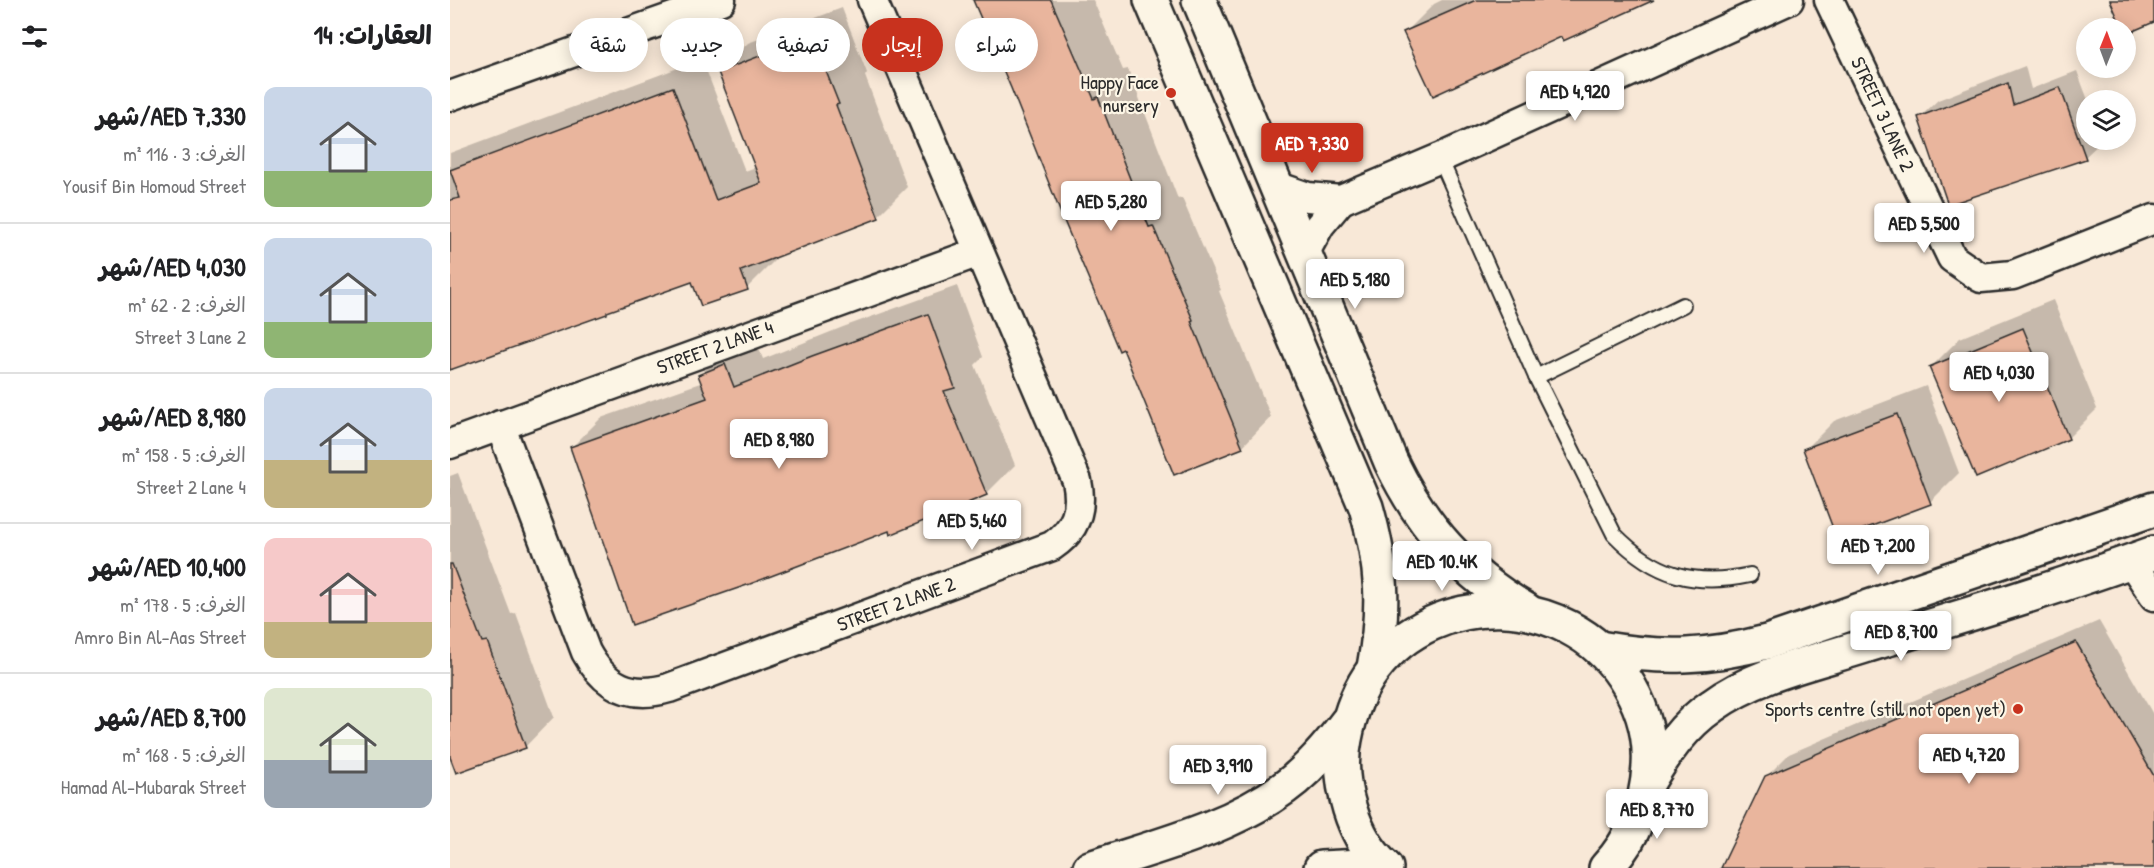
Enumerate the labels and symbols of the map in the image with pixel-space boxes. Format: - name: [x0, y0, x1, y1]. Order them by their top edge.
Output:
- north arrow: [2076, 18, 2136, 78]
- street label: STREET 3 LANE 2: [1845, 52, 1922, 176]
- place label: Happy Face nursery: [1081, 68, 1159, 118]
- pin: AED 4,920: [1506, 71, 1644, 122]
- marker: Happy Face nursery: [1164, 86, 1178, 100]
- pin: AED 7,330: [1243, 123, 1381, 174]
- pin: AED 5,280: [1042, 181, 1180, 232]
- pin: AED 5,500: [1855, 203, 1993, 254]
- pin: AED 5,180: [1286, 259, 1424, 310]
- street label: STREET 2 LANE 4: [653, 313, 777, 380]
- pin: AED 4,030: [1930, 352, 2068, 403]
- pin: AED 8,980: [710, 419, 848, 470]
- pin: AED 5,460: [903, 500, 1041, 551]
- pin: AED 7,200: [1809, 525, 1947, 576]
- pin: AED 10.4K: [1373, 541, 1511, 592]
- street label: STREET 2 LANE 2: [833, 569, 959, 637]
- pin: AED 8,700: [1832, 611, 1970, 662]
- place label: Sports centre (still not open yet): [1765, 695, 2006, 722]
- marker: Sports centre (still not open yet): [2011, 702, 2025, 716]
- pin: AED 4,720: [1900, 734, 2038, 785]
- pin: AED 3,910: [1149, 745, 1287, 796]
- pin: AED 8,770: [1588, 789, 1726, 840]

